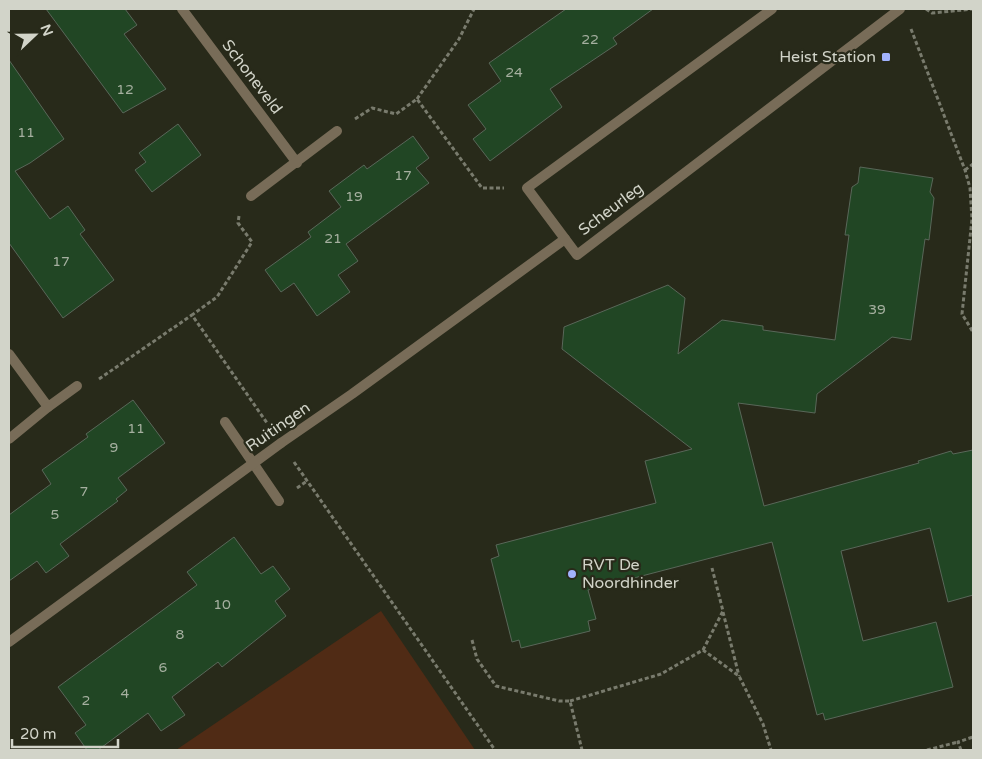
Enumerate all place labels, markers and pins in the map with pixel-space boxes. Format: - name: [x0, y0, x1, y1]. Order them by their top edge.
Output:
- place label: Heist Station: [779, 47, 876, 67]
- marker: Heist Station: [880, 51, 892, 63]
- place label: RVT De Noordhinder: [582, 555, 680, 593]
- marker: RVT De Noordhinder: [566, 568, 578, 580]

